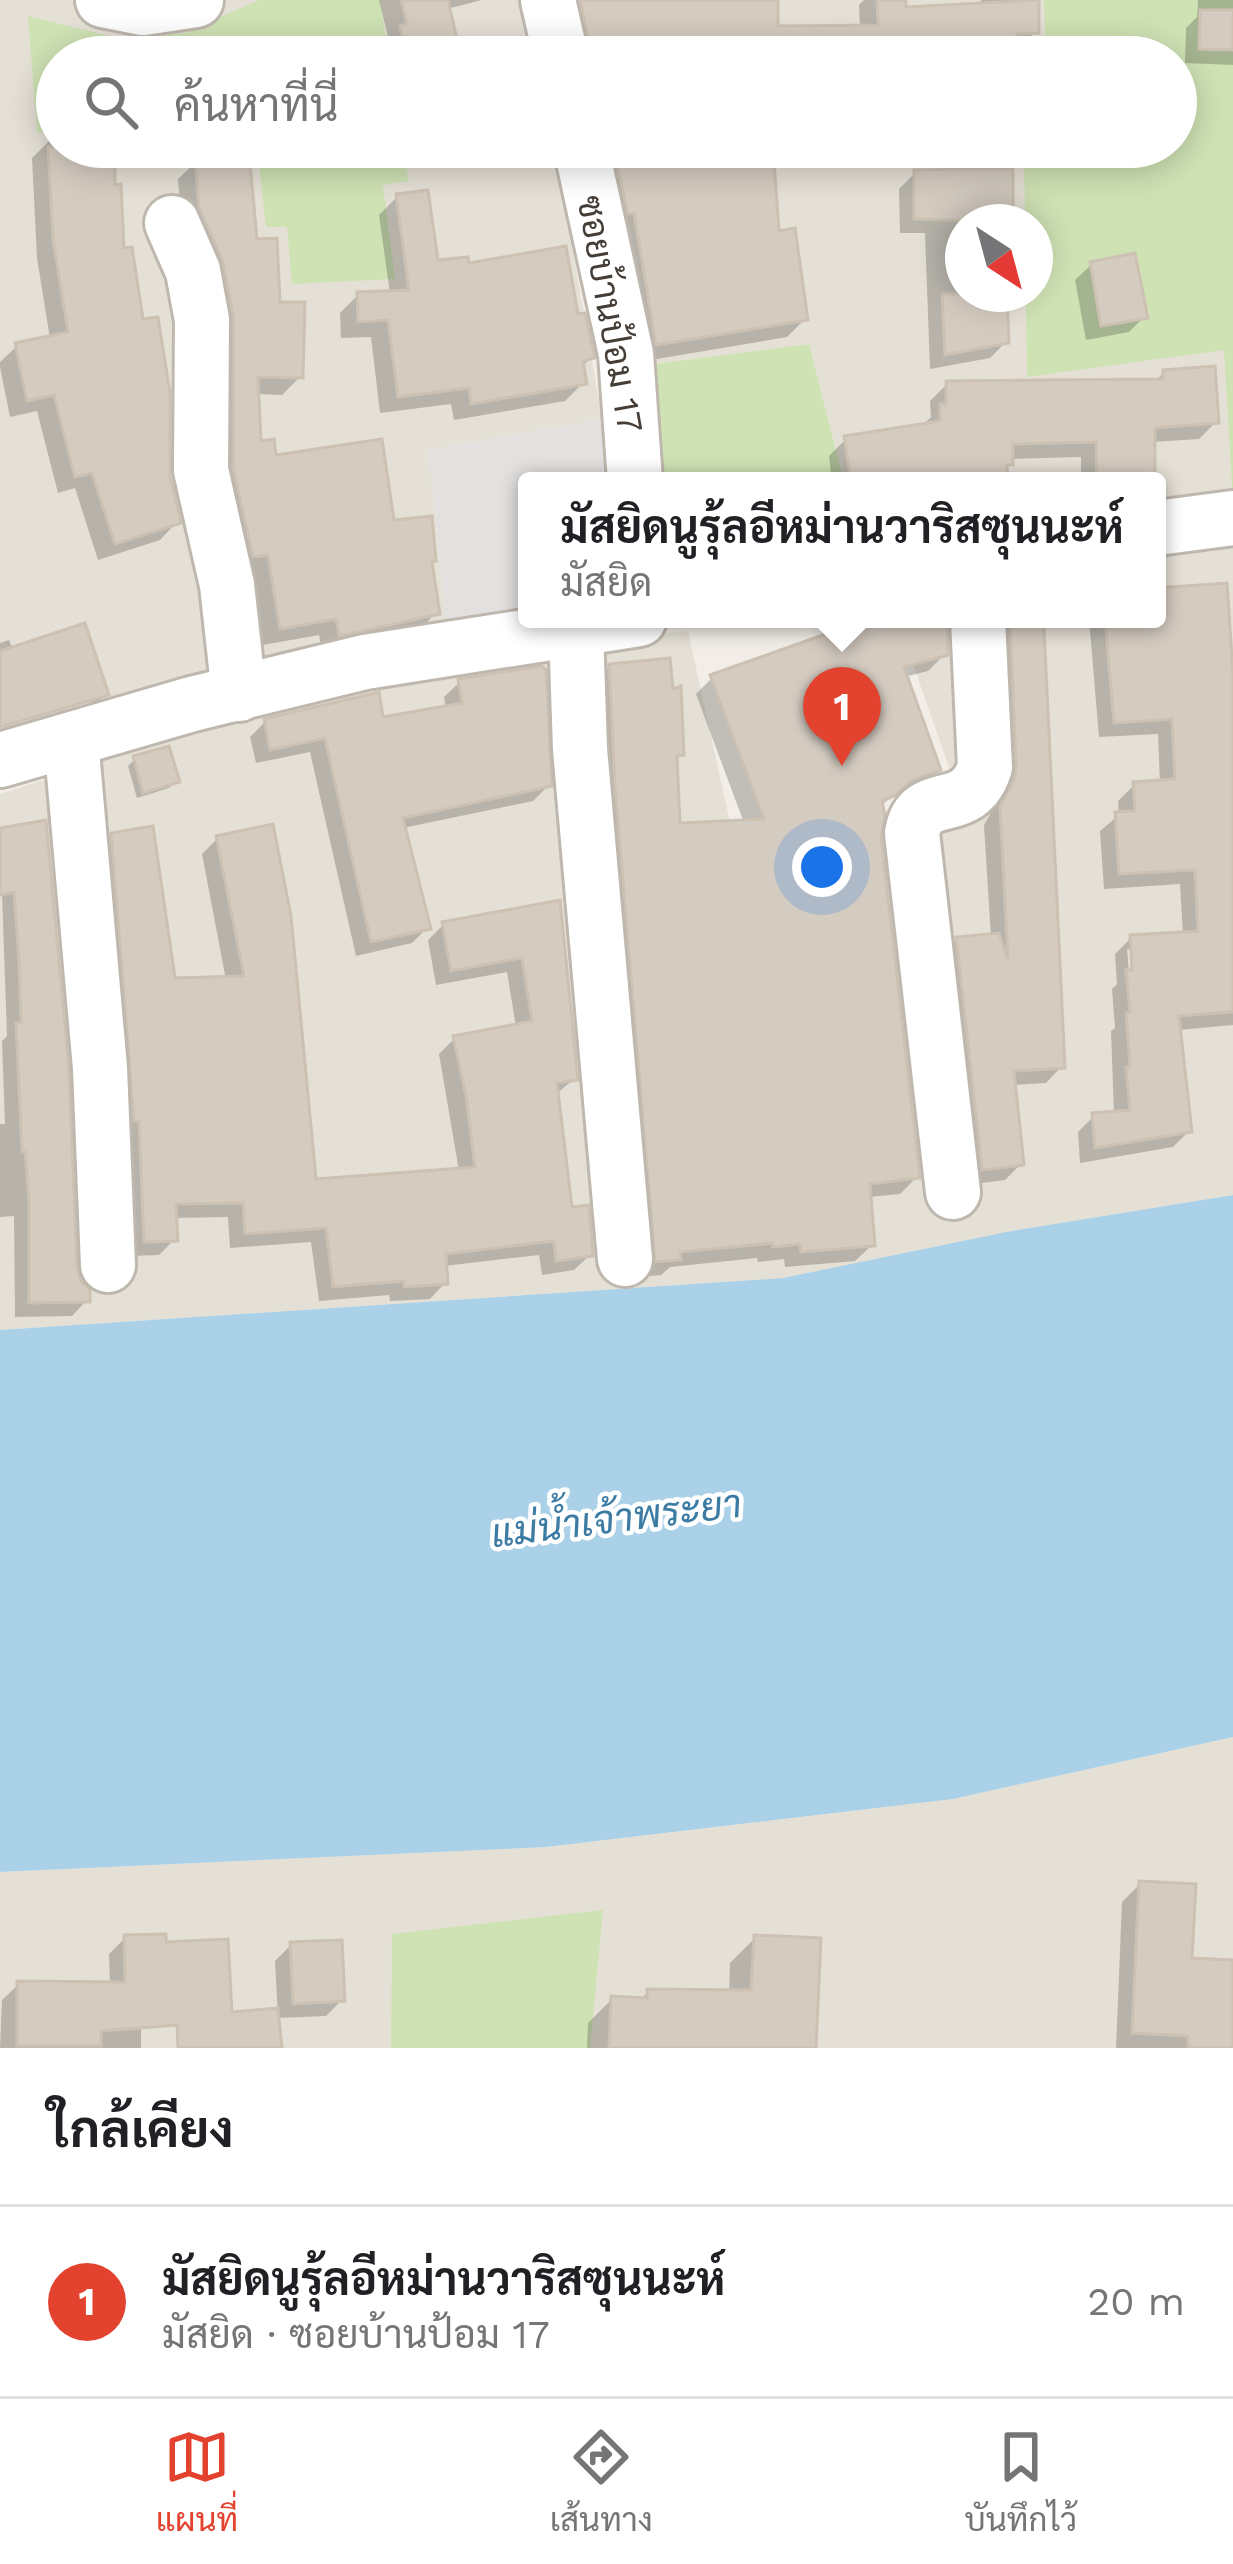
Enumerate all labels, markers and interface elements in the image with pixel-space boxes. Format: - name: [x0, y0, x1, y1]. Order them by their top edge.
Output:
- search box: [36, 36, 1197, 168]
- icon: search: [78, 69, 144, 135]
- text: ค้นหาที่นี่: [174, 79, 338, 132]
- street label: ซอยบ้านป้อม 17: [568, 192, 654, 436]
- north arrow: [945, 204, 1053, 312]
- popup: [518, 472, 1166, 628]
- text: มัสยิดนูรุ้ลอีหม่านวาริสซุนนะห์: [560, 501, 1124, 554]
- text: มัสยิด: [560, 560, 652, 605]
- pin: 1: [803, 667, 881, 766]
- your location: [792, 837, 852, 897]
- water label: แม่น้ำเจ้าพระยา: [487, 1470, 744, 1556]
- text: ใกล้เคียง: [48, 2100, 234, 2159]
- text: มัสยิดนูรุ้ลอีหม่านวาริสซุนนะห์: [162, 2253, 725, 2306]
- text: 1: [79, 2279, 95, 2324]
- text: 20 m: [1088, 2279, 1185, 2324]
- text: มัสยิด · ซอยบ้านป้อม 17: [162, 2312, 550, 2357]
- tab: แผนที่: [156, 2424, 238, 2539]
- tab: เส้นทาง: [550, 2424, 653, 2539]
- tab: บันทึกไว้: [964, 2424, 1077, 2539]

